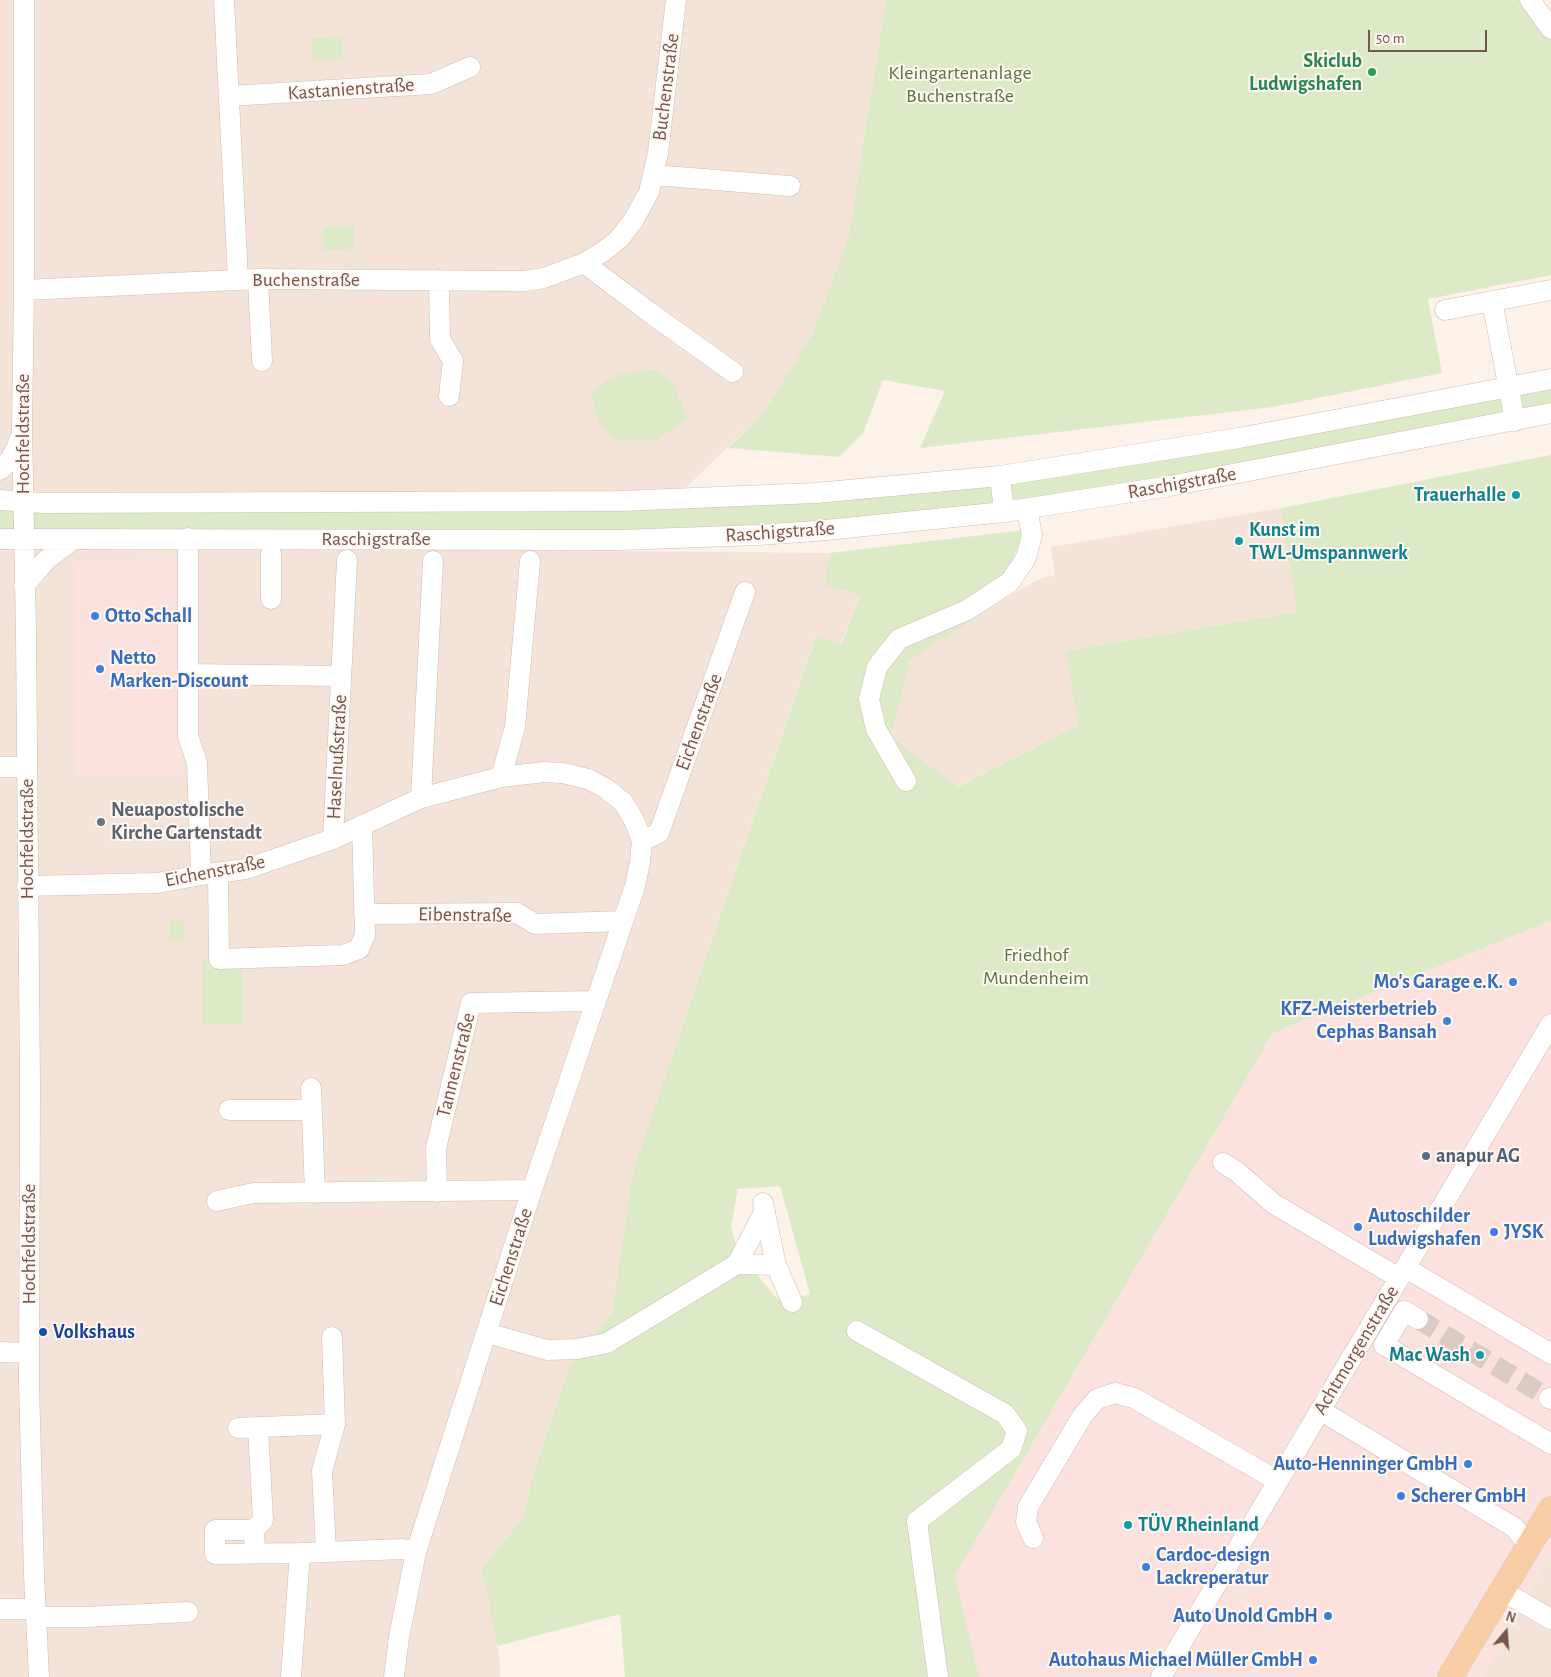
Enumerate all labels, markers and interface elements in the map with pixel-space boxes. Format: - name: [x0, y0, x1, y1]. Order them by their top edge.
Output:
- scale bar: [1371, 20, 1490, 52]
- text: 50 m: [1376, 31, 1405, 46]
- street label: Buchenstraße: [647, 32, 685, 142]
- place label: Skiclub Ludwigshafen: [1249, 49, 1362, 96]
- park label: Kleingartenanlage Buchenstraße: [888, 61, 1032, 108]
- marker: Skiclub Ludwigshafen: [1366, 66, 1378, 78]
- street label: Kastanienstraße: [287, 73, 415, 105]
- street label: Buchenstraße: [252, 268, 360, 292]
- street label: Hochfeldstraße: [11, 374, 35, 494]
- street label: Raschigstraße: [1126, 462, 1238, 504]
- place label: Trauerhalle: [1414, 483, 1506, 507]
- marker: Trauerhalle: [1510, 489, 1522, 501]
- street label: Raschigstraße: [724, 516, 836, 548]
- place label: Kunst im TWL-Umspannwerk: [1249, 518, 1408, 565]
- street label: Raschigstraße: [321, 527, 431, 551]
- marker: Kunst im TWL-Umspannwerk: [1233, 535, 1245, 547]
- place label: Otto Schall: [105, 604, 192, 628]
- marker: Otto Schall: [89, 610, 101, 622]
- place label: Netto Marken-Discount: [110, 646, 248, 693]
- marker: Netto Marken-Discount: [94, 663, 106, 675]
- street label: Eichenstraße: [670, 670, 728, 774]
- street label: Haselnußstraße: [322, 694, 352, 820]
- street label: Hochfeldstraße: [15, 779, 39, 899]
- place label: Neuapostolische Kirche Gartenstadt: [111, 798, 262, 845]
- marker: Neuapostolische Kirche Gartenstadt: [95, 816, 107, 828]
- street label: Eichenstraße: [163, 850, 267, 892]
- street label: Eibenstraße: [418, 902, 512, 928]
- park label: Friedhof Mundenheim: [983, 943, 1089, 990]
- place label: Mo's Garage e.K.: [1374, 970, 1503, 994]
- marker: Mo's Garage e.K.: [1507, 976, 1519, 988]
- place label: KFZ-Meisterbetrieb Cephas Bansah: [1280, 997, 1437, 1044]
- street label: Tannenstraße: [431, 1010, 481, 1120]
- marker: KFZ-Meisterbetrieb Cephas Bansah: [1441, 1015, 1453, 1027]
- place label: anapur AG: [1436, 1144, 1520, 1168]
- marker: anapur AG: [1420, 1150, 1432, 1162]
- street label: Hochfeldstraße: [17, 1184, 41, 1304]
- place label: Autoschilder Ludwigshafen: [1368, 1204, 1481, 1251]
- street label: Eichenstraße: [484, 1205, 538, 1309]
- place label: JYSK: [1504, 1220, 1543, 1244]
- marker: Autoschilder Ludwigshafen: [1352, 1221, 1364, 1233]
- marker: JYSK: [1488, 1226, 1500, 1238]
- street label: Achtmorgenstraße: [1308, 1281, 1404, 1419]
- place label: Volkshaus: [53, 1320, 135, 1344]
- marker: Volkshaus: [37, 1326, 49, 1338]
- place label: Mac Wash: [1389, 1343, 1470, 1367]
- marker: Mac Wash: [1474, 1349, 1486, 1361]
- place label: Auto-Henninger GmbH: [1273, 1452, 1458, 1476]
- marker: Auto-Henninger GmbH: [1462, 1458, 1474, 1470]
- place label: Scherer GmbH: [1411, 1484, 1526, 1508]
- marker: Scherer GmbH: [1395, 1490, 1407, 1502]
- place label: TÜV Rheinland: [1138, 1513, 1259, 1537]
- marker: TÜV Rheinland: [1122, 1519, 1134, 1531]
- place label: Cardoc-design Lackreperatur: [1156, 1543, 1270, 1590]
- marker: Cardoc-design Lackreperatur: [1140, 1561, 1152, 1573]
- place label: Auto Unold GmbH: [1173, 1604, 1318, 1628]
- north arrow: [1481, 1607, 1531, 1657]
- marker: Auto Unold GmbH: [1322, 1610, 1334, 1622]
- text: N: [1504, 1610, 1517, 1626]
- place label: Autohaus Michael Müller GmbH: [1049, 1648, 1303, 1672]
- marker: Autohaus Michael Müller GmbH: [1307, 1654, 1319, 1666]

